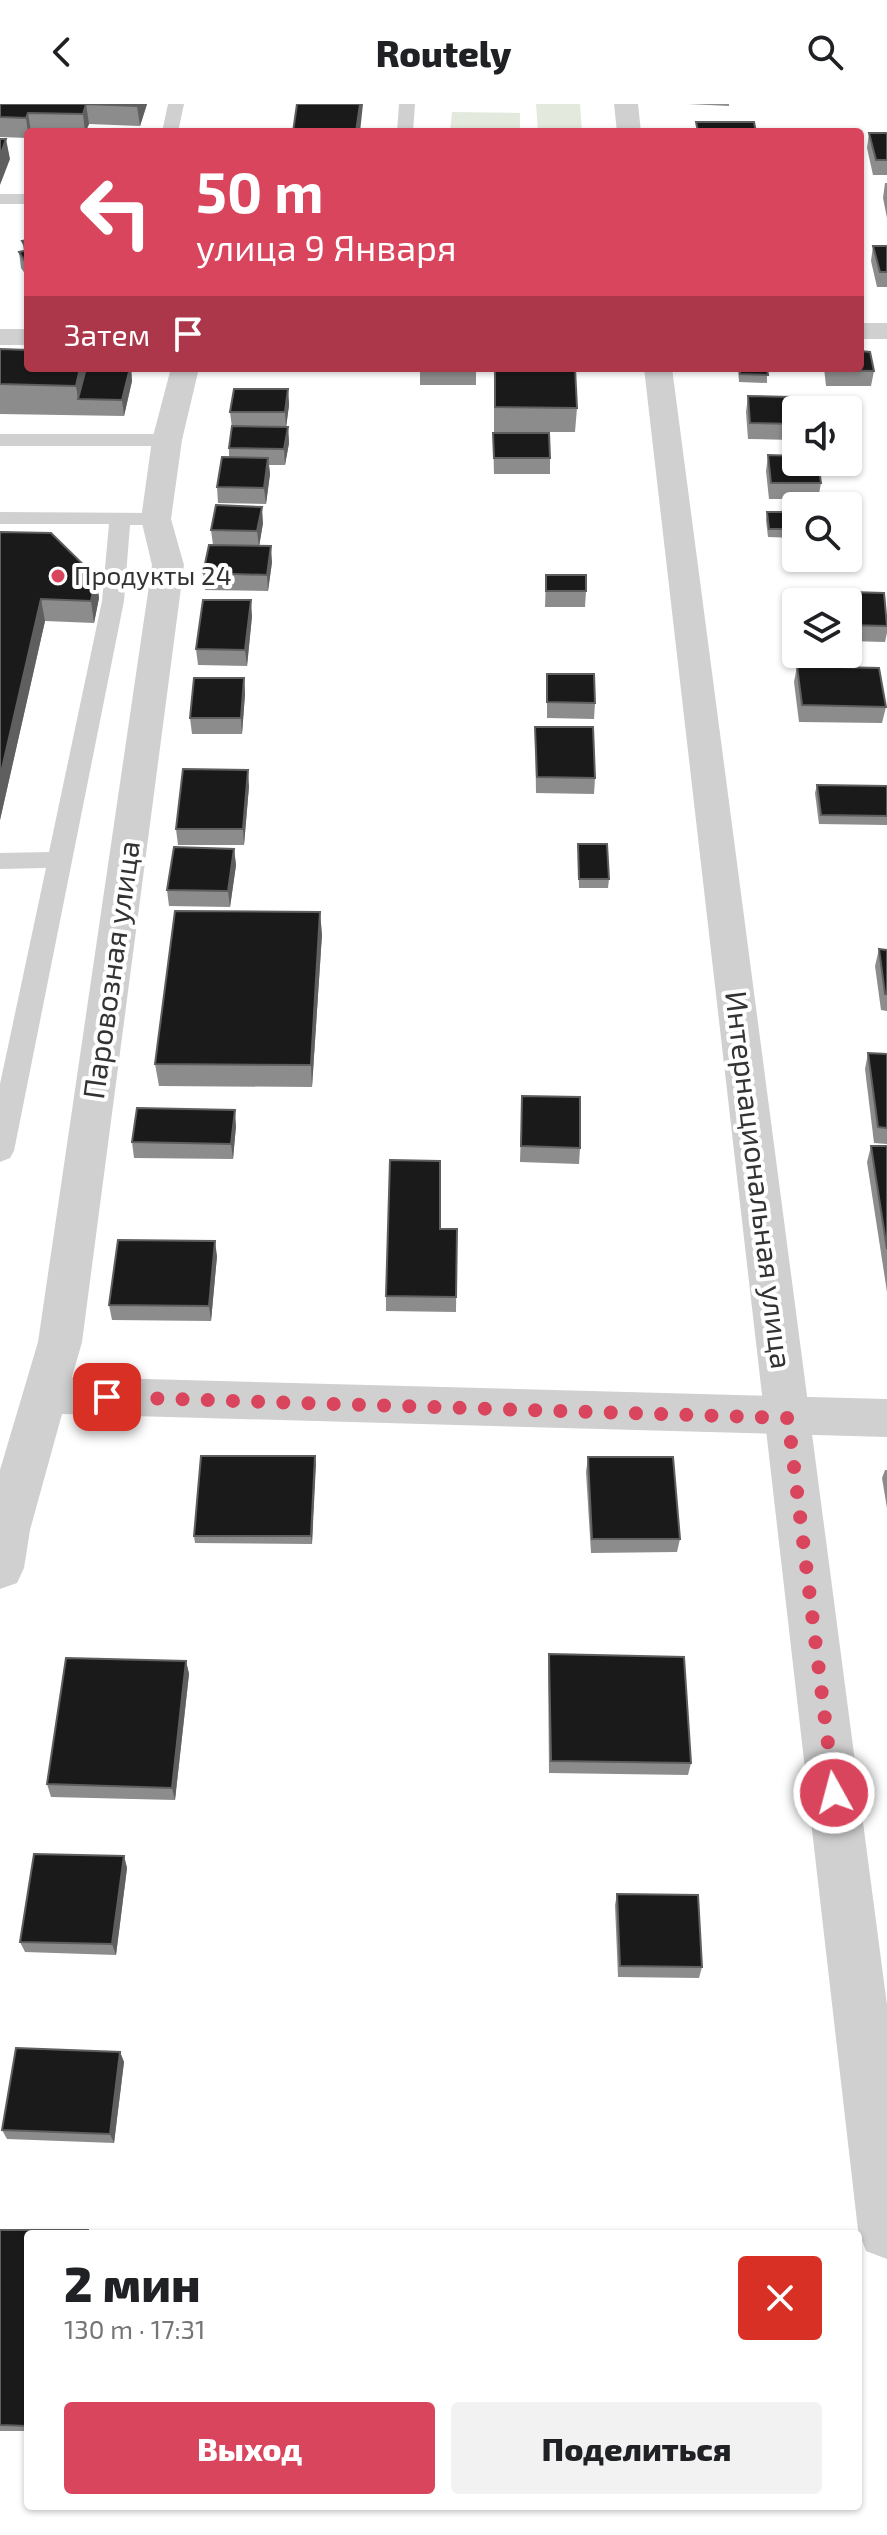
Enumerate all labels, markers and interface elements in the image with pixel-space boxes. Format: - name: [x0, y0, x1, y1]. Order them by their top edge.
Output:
- icon: back: [40, 30, 84, 74]
- icon: search: [803, 30, 847, 74]
- text: Routely: [376, 31, 511, 74]
- text: 50 m: [196, 157, 324, 224]
- icon: left: [64, 160, 168, 264]
- text: улица 9 Января: [196, 225, 457, 268]
- icon: arrive: [166, 312, 210, 356]
- text: Затем: [64, 316, 150, 352]
- map controls: [782, 396, 862, 668]
- button: sound: [782, 396, 862, 476]
- button: search: [782, 492, 862, 572]
- place label: Продукты 24: [74, 559, 232, 591]
- marker: Продукты 24: [49, 567, 67, 585]
- button: layers: [782, 588, 862, 668]
- street label: Паровозная улица: [74, 838, 147, 1101]
- street label: Интернациональная улица: [718, 989, 801, 1371]
- pin: [73, 1363, 141, 1431]
- icon: arrive: [85, 1375, 129, 1419]
- position arrow: [792, 1751, 876, 1835]
- text: 2 мин: [64, 2254, 201, 2312]
- button: close: [738, 2256, 822, 2340]
- text: 130 m · 17:31: [64, 2313, 205, 2344]
- button: Выход: [64, 2402, 435, 2494]
- button: Поделиться: [451, 2402, 822, 2494]

